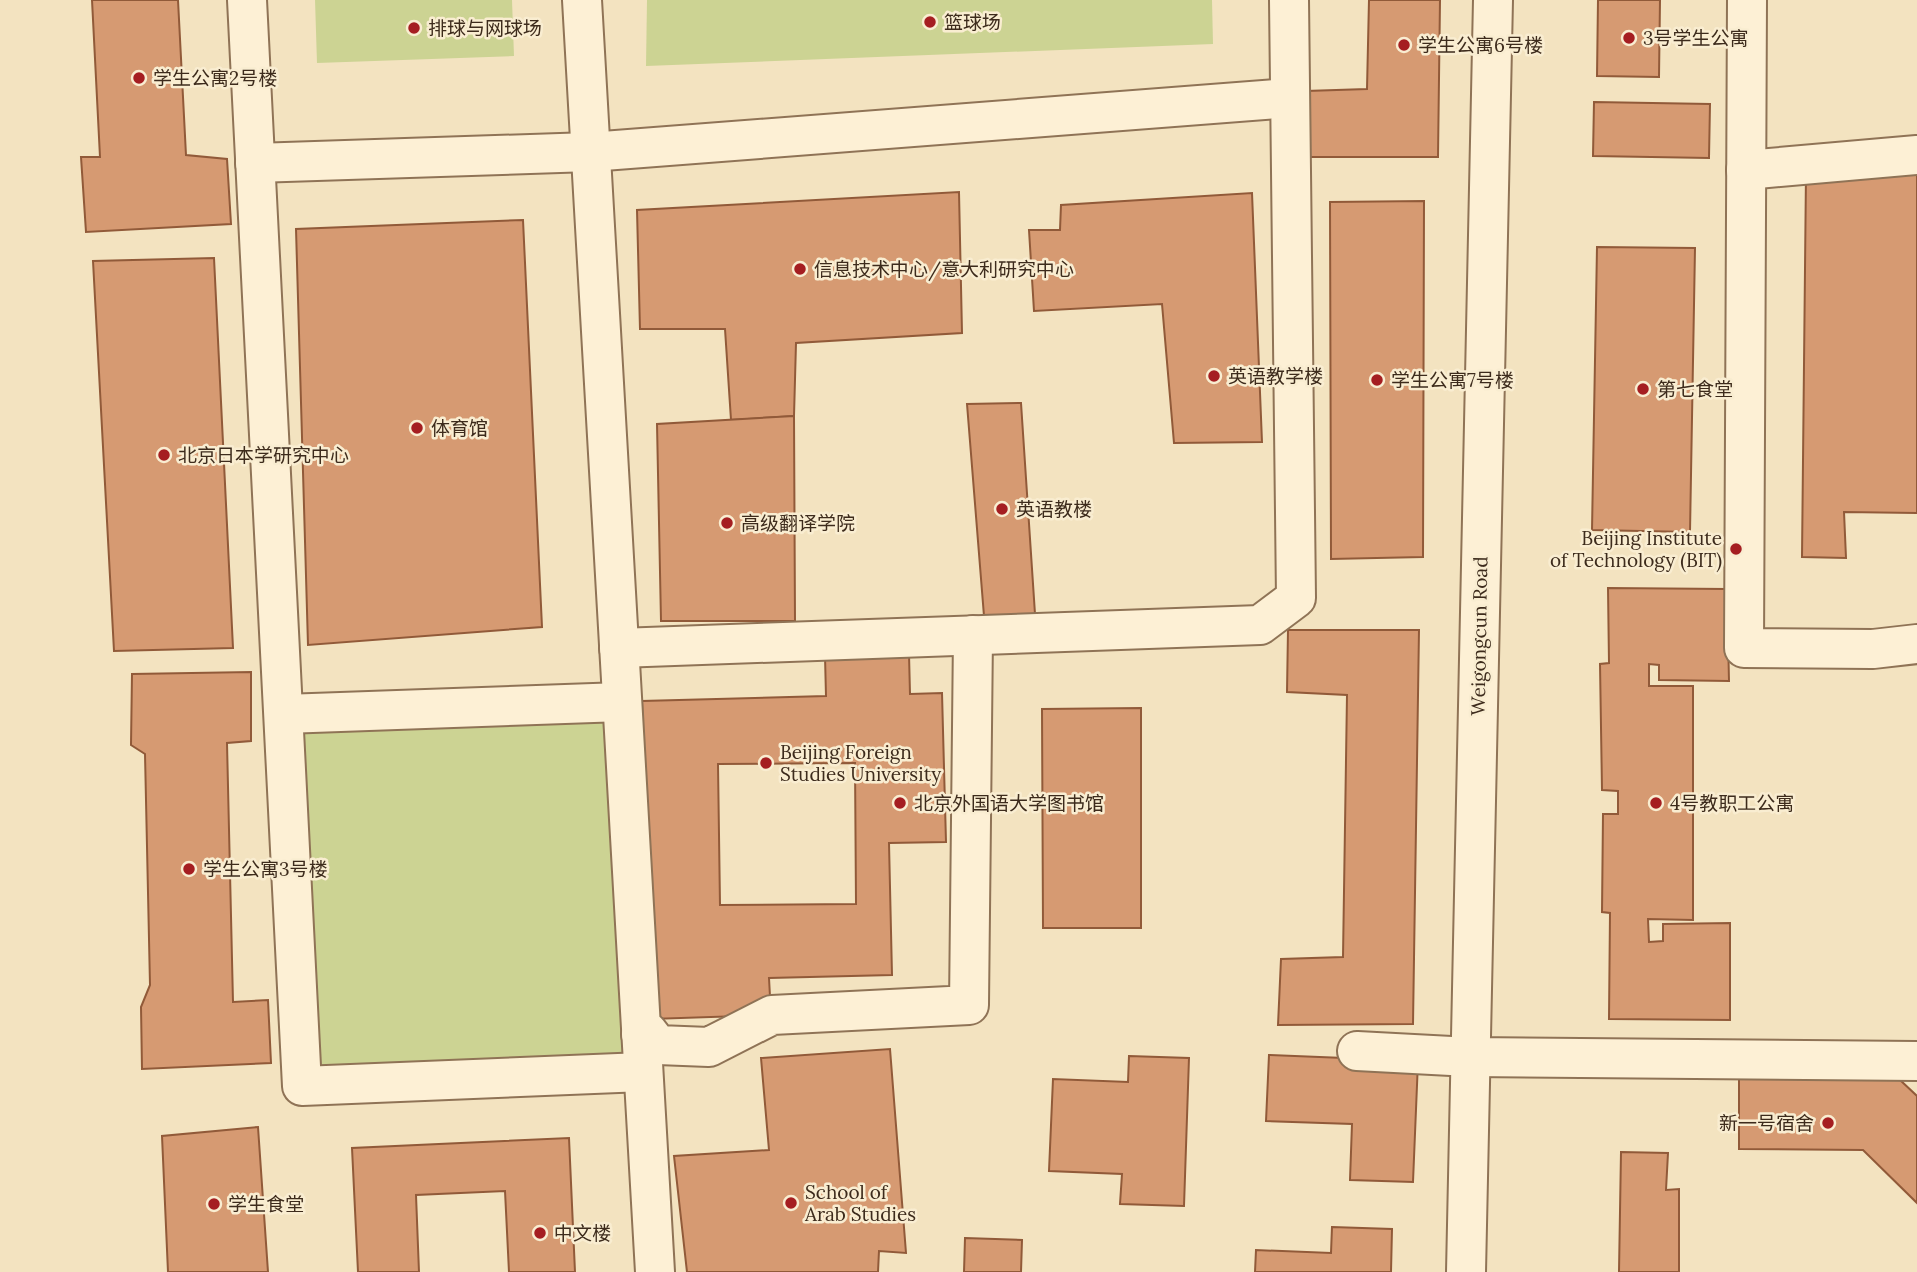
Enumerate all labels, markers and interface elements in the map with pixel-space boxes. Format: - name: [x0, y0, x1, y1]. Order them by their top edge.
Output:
- place label: 篮球场: [944, 10, 1001, 34]
- marker: 篮球场: [922, 14, 938, 30]
- place label: 排球与网球场: [428, 16, 542, 40]
- marker: 排球与网球场: [406, 20, 422, 36]
- place label: 3号学生公寓: [1643, 26, 1749, 50]
- marker: 3号学生公寓: [1621, 30, 1637, 46]
- place label: 学生公寓6号楼: [1418, 33, 1543, 57]
- marker: 学生公寓6号楼: [1396, 37, 1412, 53]
- place label: 学生公寓2号楼: [153, 66, 277, 90]
- marker: 学生公寓2号楼: [131, 70, 147, 86]
- place label: 信息技术中心/意大利研究中心: [814, 257, 1074, 282]
- marker: 信息技术中心/意大利研究中心: [792, 261, 808, 277]
- place label: 英语教学楼: [1228, 364, 1323, 388]
- marker: 英语教学楼: [1206, 368, 1222, 384]
- place label: 学生公寓7号楼: [1391, 368, 1514, 392]
- marker: 学生公寓7号楼: [1369, 372, 1385, 388]
- place label: 第七食堂: [1657, 377, 1733, 401]
- marker: 第七食堂: [1635, 381, 1651, 397]
- place label: 体育馆: [431, 416, 488, 440]
- marker: 体育馆: [409, 420, 425, 436]
- place label: 北京日本学研究中心: [178, 443, 349, 467]
- marker: 北京日本学研究中心: [156, 447, 172, 463]
- place label: 英语教楼: [1016, 497, 1092, 521]
- marker: 英语教楼: [994, 501, 1010, 517]
- place label: 高级翻译学院: [741, 511, 855, 535]
- marker: 高级翻译学院: [719, 515, 735, 531]
- place label: Beijing Institute of Technology (BIT): [1550, 526, 1722, 573]
- marker: Beijing Institute of Technology (BIT): [1728, 541, 1744, 557]
- street label: Weigongcun Road: [1466, 556, 1492, 716]
- place label: Beijing Foreign Studies University: [780, 740, 941, 786]
- marker: Beijing Foreign Studies University: [758, 755, 774, 771]
- place label: 北京外国语大学图书馆: [914, 791, 1104, 815]
- place label: 4号教职工公寓: [1670, 791, 1794, 815]
- marker: 北京外国语大学图书馆: [892, 795, 908, 811]
- marker: 4号教职工公寓: [1648, 795, 1664, 811]
- place label: 学生公寓3号楼: [203, 857, 328, 881]
- marker: 学生公寓3号楼: [181, 861, 197, 877]
- place label: 新一号宿舍: [1719, 1111, 1814, 1135]
- marker: 新一号宿舍: [1820, 1115, 1836, 1131]
- place label: School of Arab Studies: [804, 1180, 916, 1226]
- place label: 学生食堂: [228, 1192, 304, 1216]
- marker: School of Arab Studies: [783, 1195, 799, 1211]
- marker: 学生食堂: [206, 1196, 222, 1212]
- place label: 中文楼: [554, 1221, 611, 1245]
- marker: 中文楼: [532, 1225, 548, 1241]

